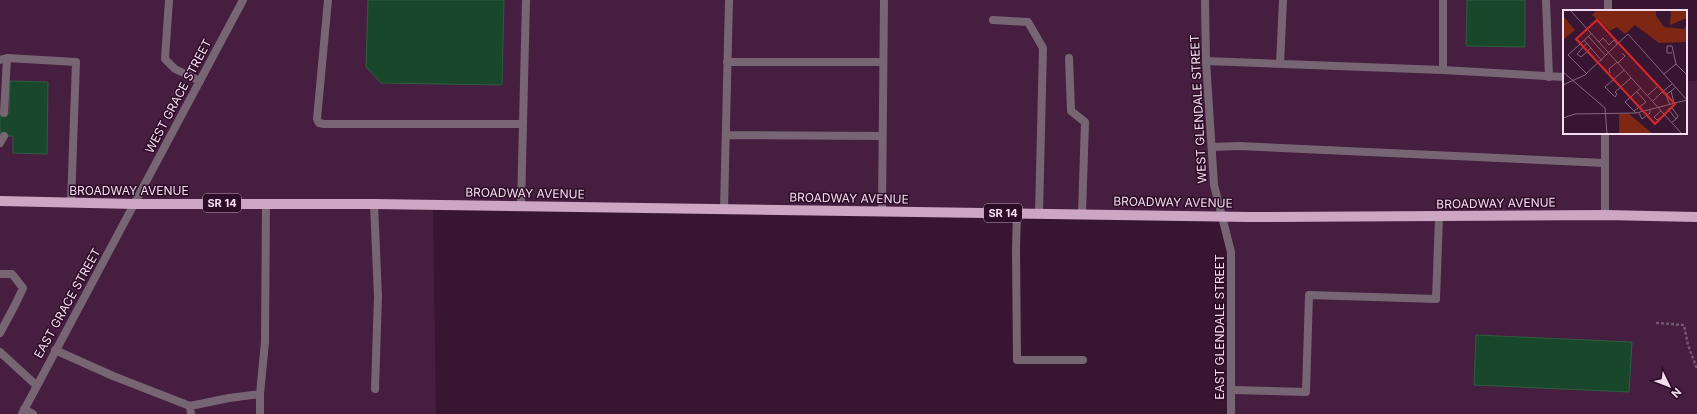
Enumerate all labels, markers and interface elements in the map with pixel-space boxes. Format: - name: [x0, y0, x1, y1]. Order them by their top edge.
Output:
- inset map: [1563, 10, 1687, 134]
- street label: WEST GLENDALE STREET: [1187, 34, 1209, 184]
- street label: WEST GRACE STREET: [142, 36, 215, 156]
- street label: BROADWAY AVENUE: [69, 183, 189, 198]
- street label: BROADWAY AVENUE: [465, 184, 585, 202]
- street label: BROADWAY AVENUE: [789, 189, 909, 207]
- street label: BROADWAY AVENUE: [1113, 193, 1233, 211]
- road number: SR 14: [203, 194, 241, 212]
- street label: BROADWAY AVENUE: [1436, 194, 1556, 212]
- road number: SR 14: [984, 204, 1022, 222]
- street label: EAST GRACE STREET: [30, 245, 104, 361]
- street label: EAST GLENDALE STREET: [1212, 254, 1227, 400]
- north arrow: [1649, 366, 1689, 406]
- text: N: [1668, 385, 1684, 401]

